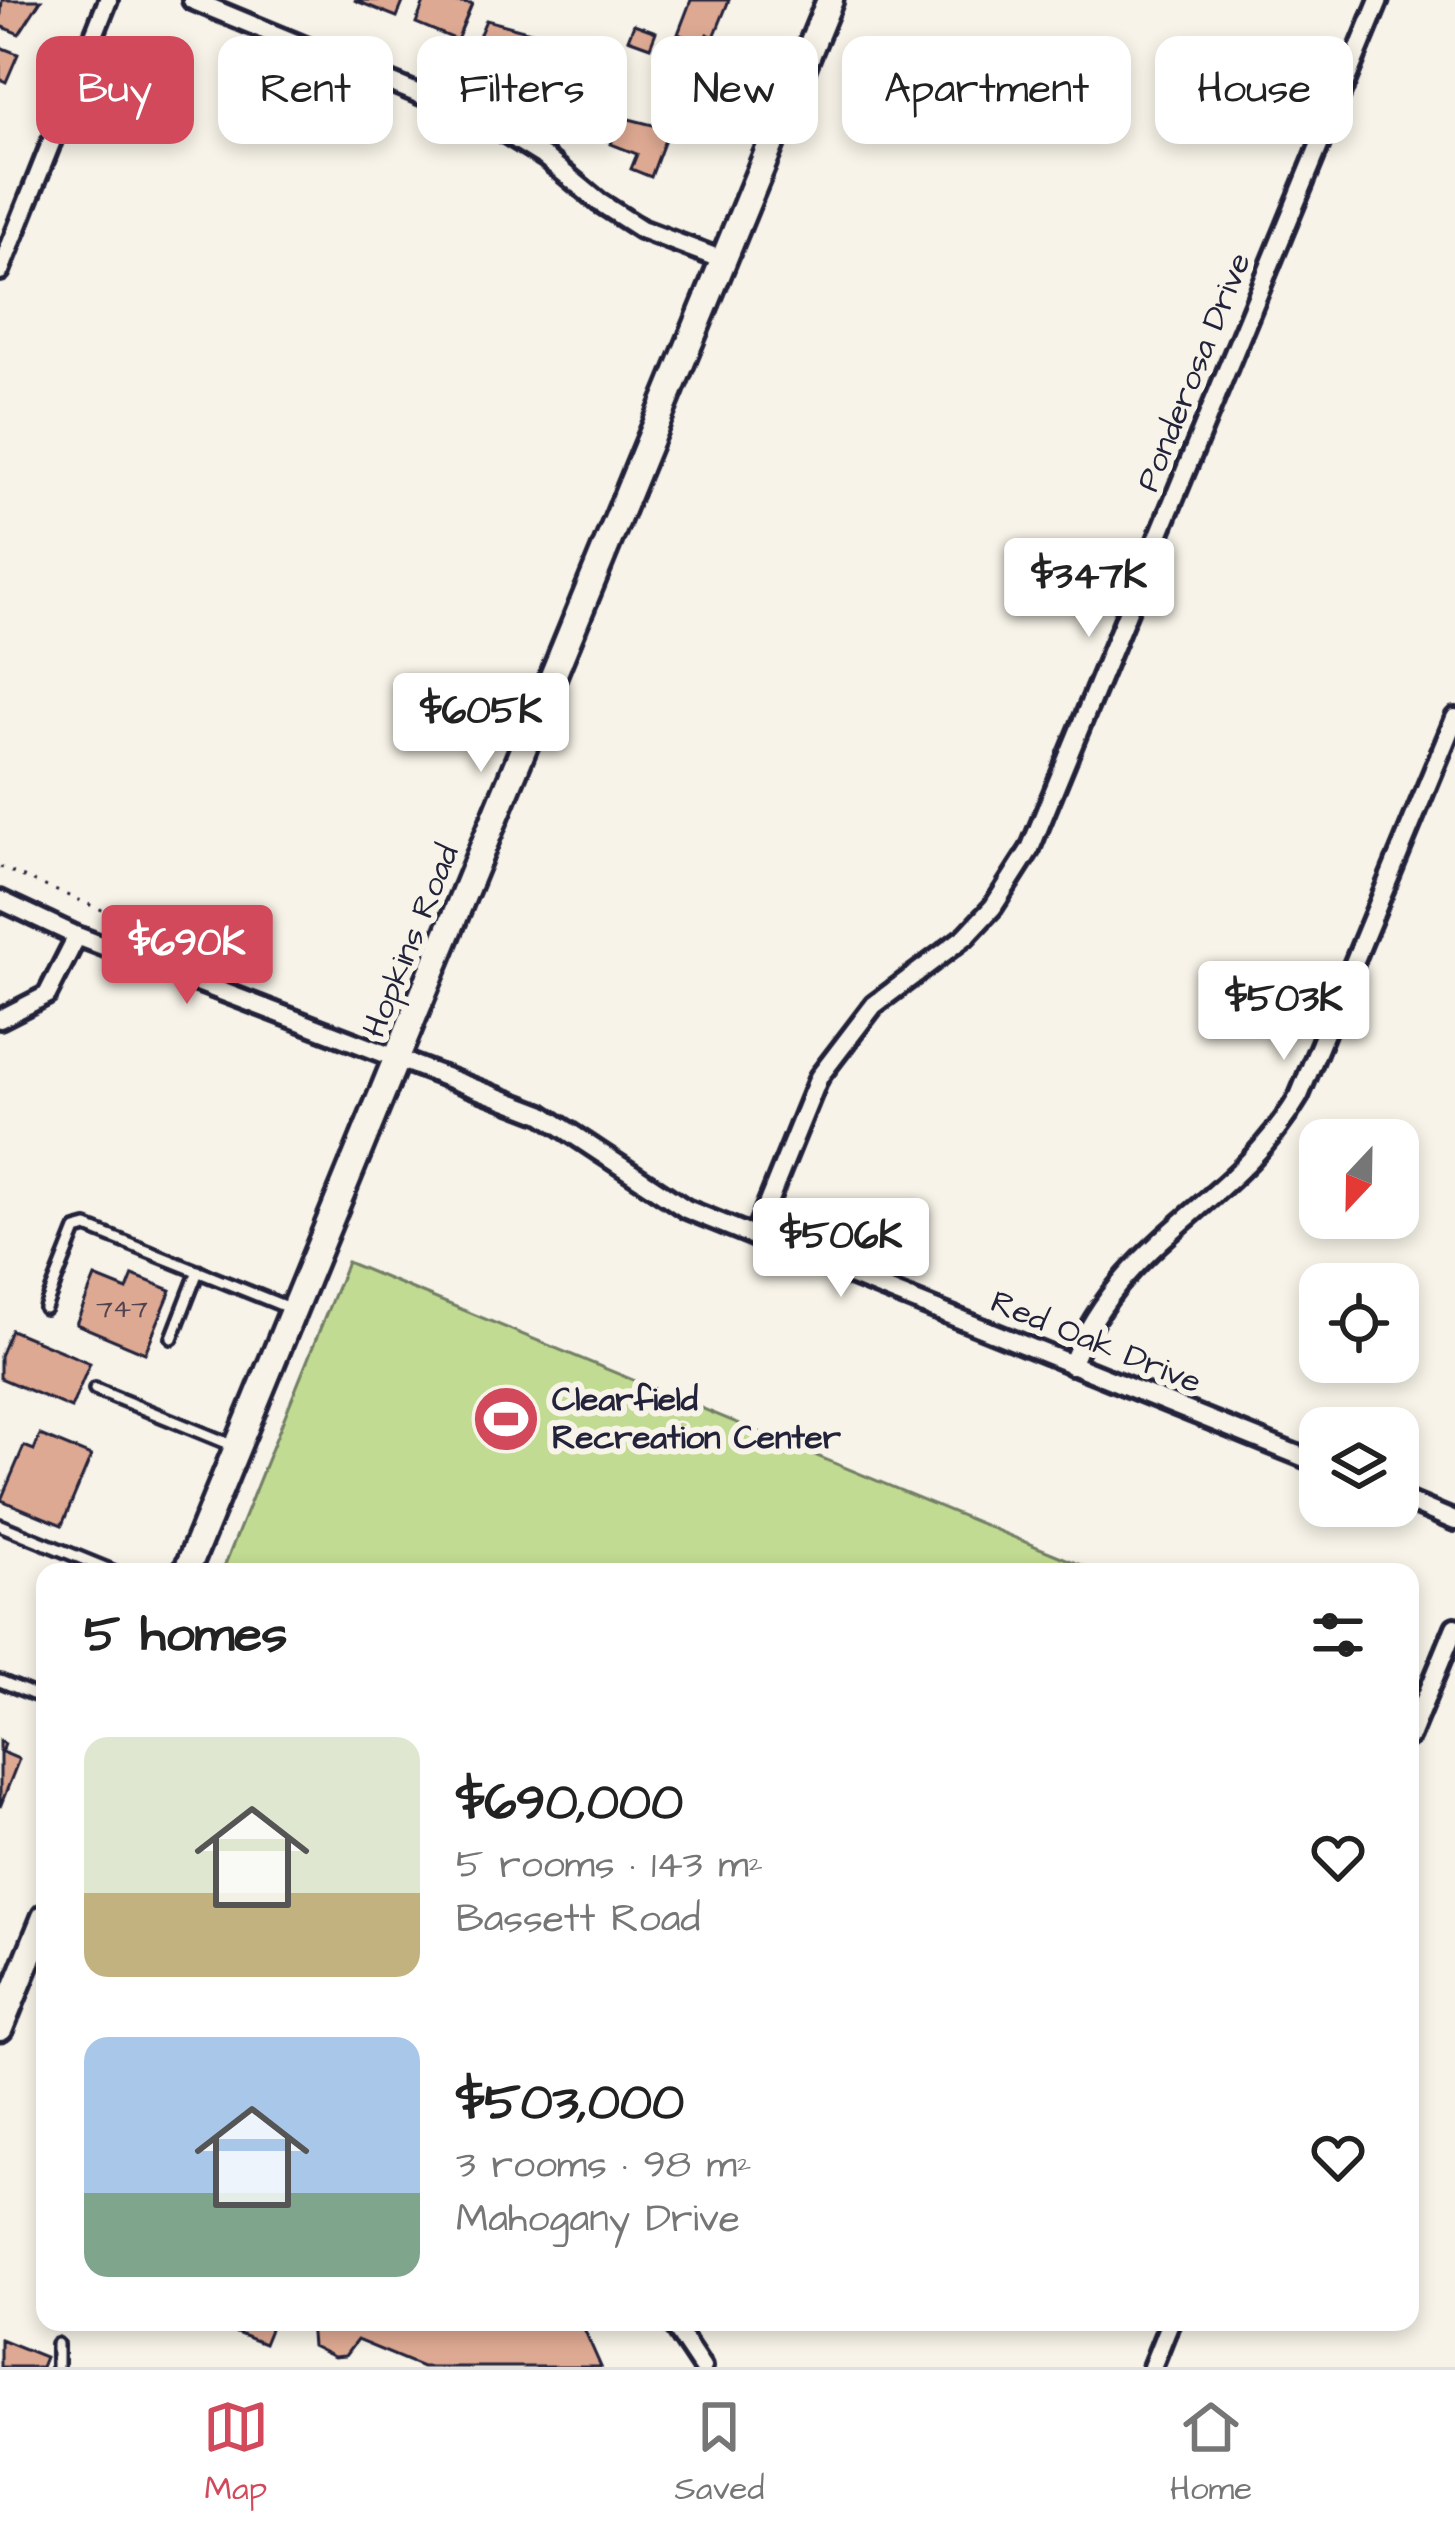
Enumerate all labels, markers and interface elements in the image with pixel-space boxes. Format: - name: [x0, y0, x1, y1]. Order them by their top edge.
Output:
- chip: Buy: [36, 36, 194, 144]
- chip: Rent: [218, 36, 393, 144]
- chip: Filters: [417, 36, 627, 144]
- chip: New: [651, 36, 818, 144]
- chip: Apartment: [842, 36, 1131, 144]
- chip: House: [1155, 36, 1353, 144]
- street label: Ponderosa Drive: [1125, 246, 1263, 498]
- pin: $347K: [1005, 538, 1173, 640]
- text: $347K: [1031, 550, 1147, 604]
- pin: $605K: [397, 673, 565, 775]
- text: $605K: [420, 685, 542, 739]
- street label: Hopkins Road: [351, 838, 471, 1044]
- pin: $690K: [103, 905, 271, 1007]
- text: $690K: [129, 917, 245, 971]
- pin: $503K: [1200, 961, 1368, 1063]
- text: $503K: [1225, 973, 1343, 1027]
- north arrow: [1299, 1119, 1419, 1239]
- map controls: [1299, 1119, 1419, 1527]
- pin: $506K: [757, 1198, 925, 1300]
- text: $506K: [780, 1210, 902, 1264]
- button: locate: [1299, 1263, 1419, 1383]
- street label: Red Oak Drive: [984, 1279, 1208, 1405]
- house number: 747: [96, 1290, 148, 1328]
- place label: Clearfield Recreation Center: [552, 1377, 842, 1461]
- sports icon: Clearfield Recreation Center: [471, 1384, 541, 1454]
- button: layers: [1299, 1407, 1419, 1527]
- text: 5 homes: [84, 1600, 287, 1671]
- icon: filters: [1305, 1602, 1371, 1668]
- text: $690,000: [456, 1768, 683, 1839]
- icon: home: [180, 1785, 324, 1929]
- icon: heart: [1305, 1824, 1371, 1890]
- text: 5 rooms · 143 m²: [456, 1839, 763, 1893]
- text: Bassett Road: [456, 1893, 701, 1947]
- text: $503,000: [456, 2068, 684, 2139]
- icon: home: [180, 2085, 324, 2229]
- icon: heart: [1305, 2124, 1371, 2190]
- text: 3 rooms · 98 m²: [456, 2139, 752, 2193]
- text: Mahogany Drive: [456, 2193, 740, 2247]
- tab: Map: [203, 2394, 269, 2512]
- tab: Saved: [675, 2394, 764, 2512]
- tab: Home: [1170, 2394, 1252, 2512]

